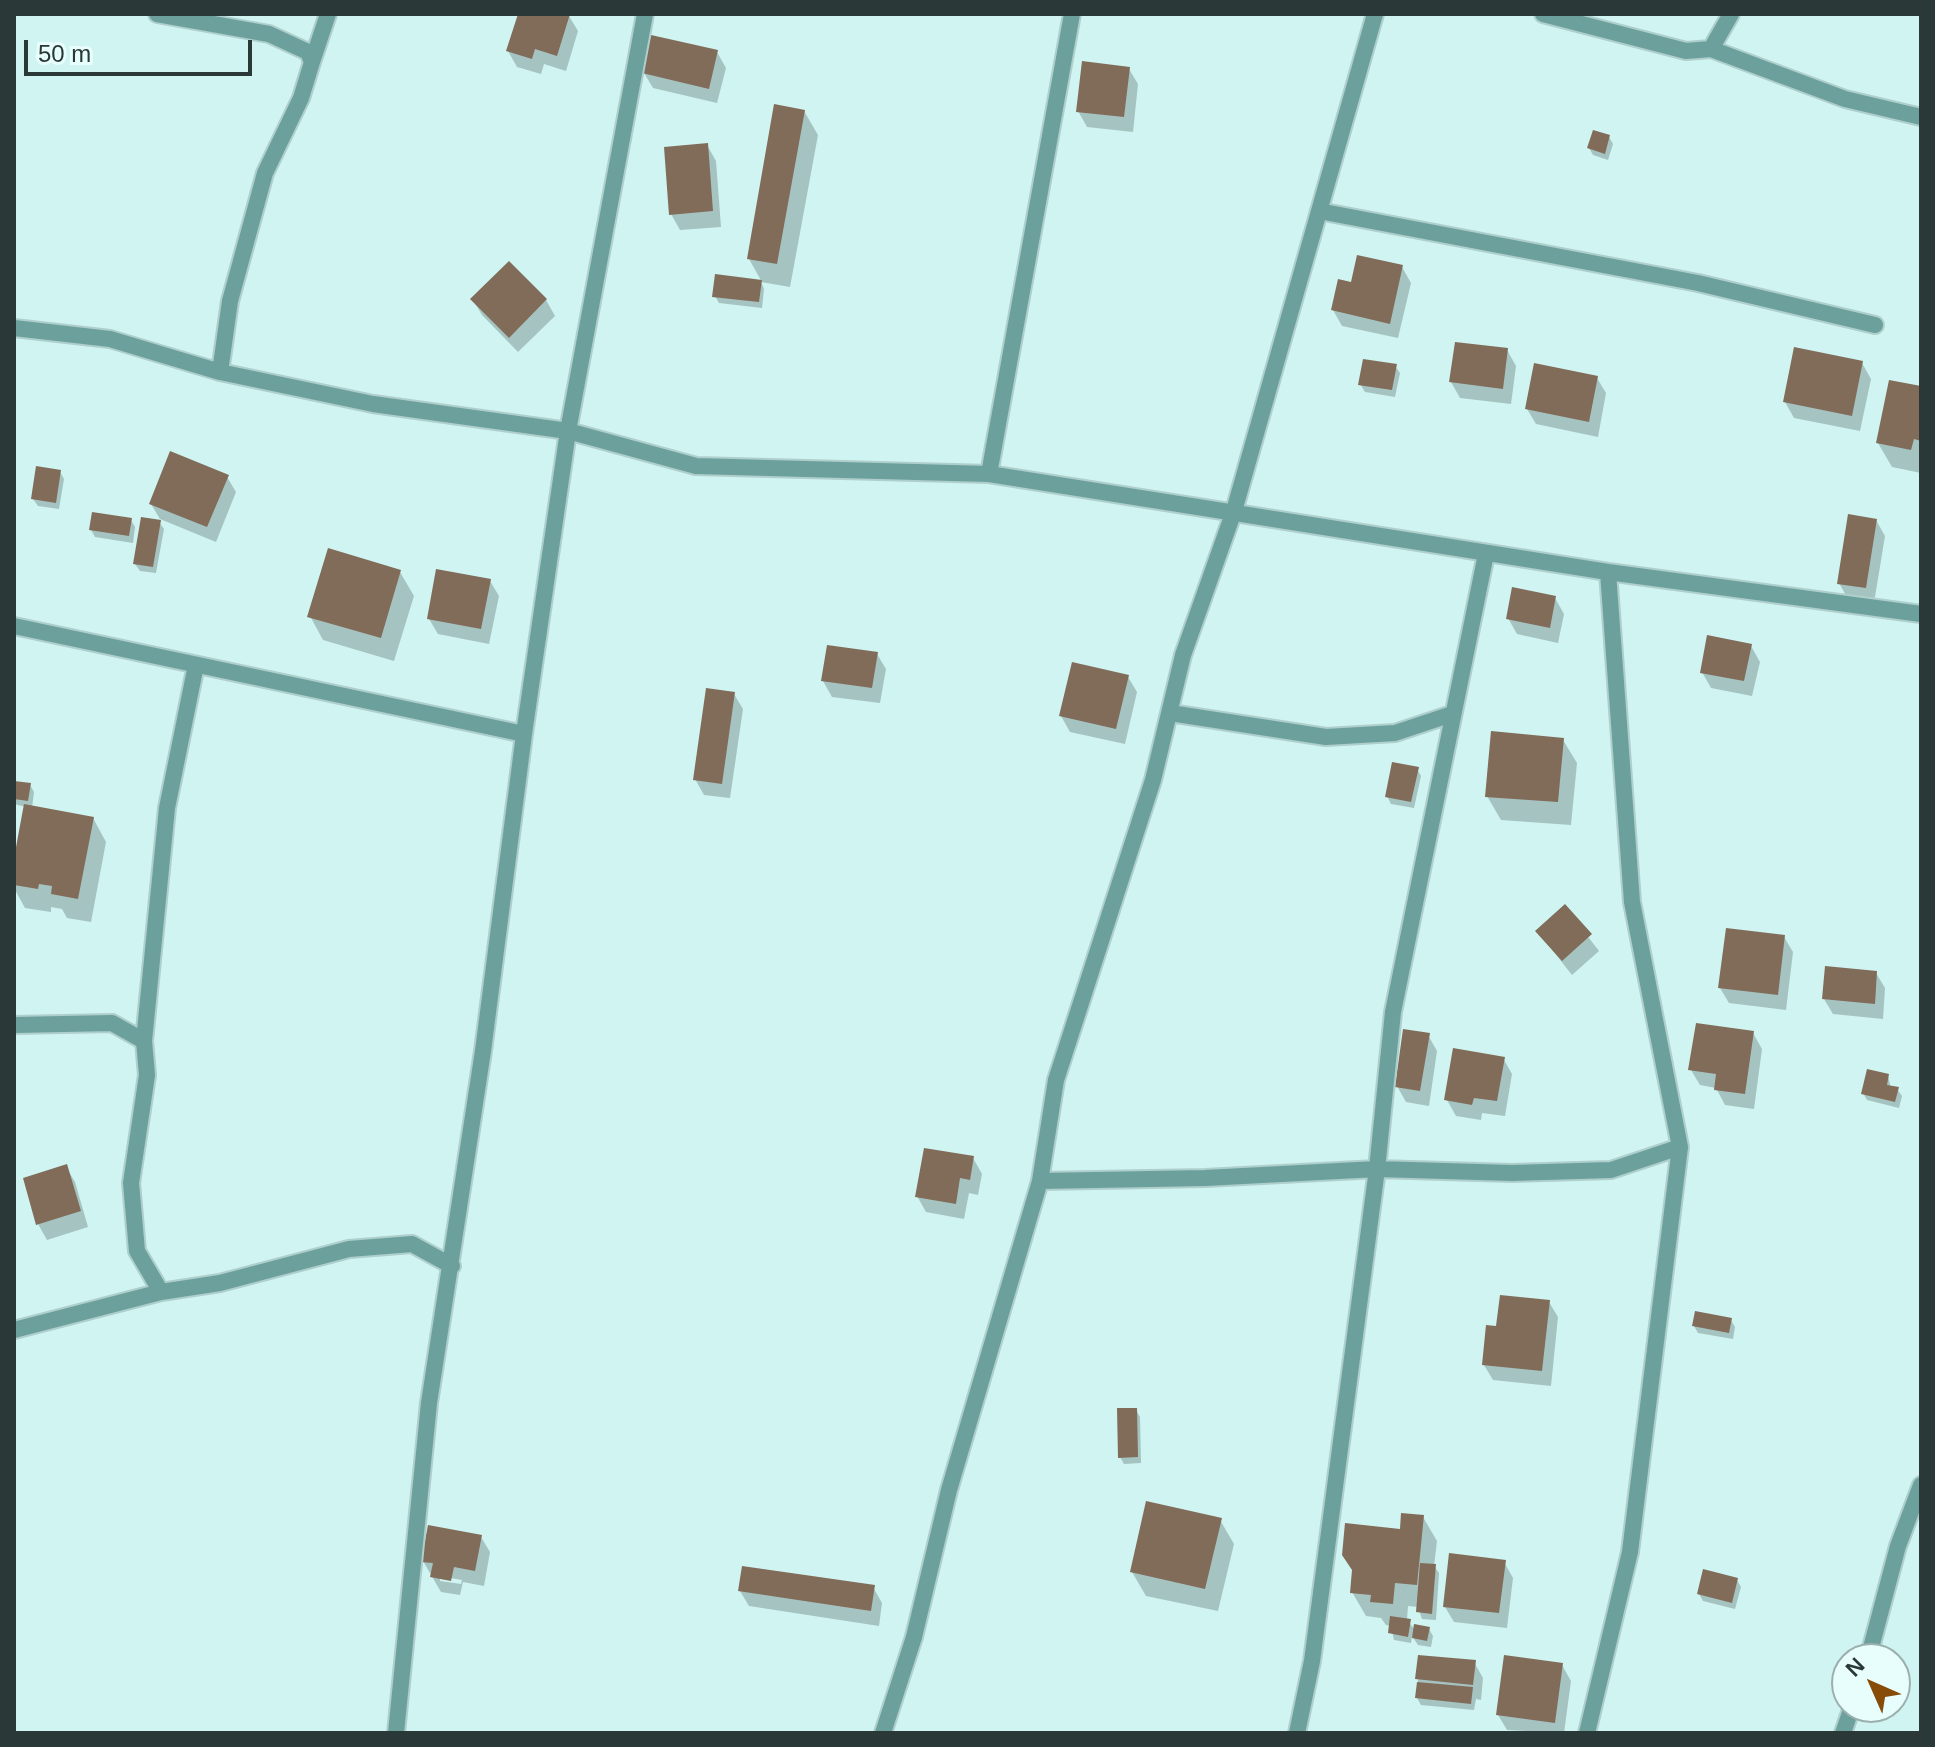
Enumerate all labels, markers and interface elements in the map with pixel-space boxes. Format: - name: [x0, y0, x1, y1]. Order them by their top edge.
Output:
- scale bar: [28, 24, 256, 74]
- text: 50 m: [38, 40, 91, 67]
- north arrow: [1831, 1643, 1911, 1723]
- text: N: [1841, 1653, 1870, 1682]

